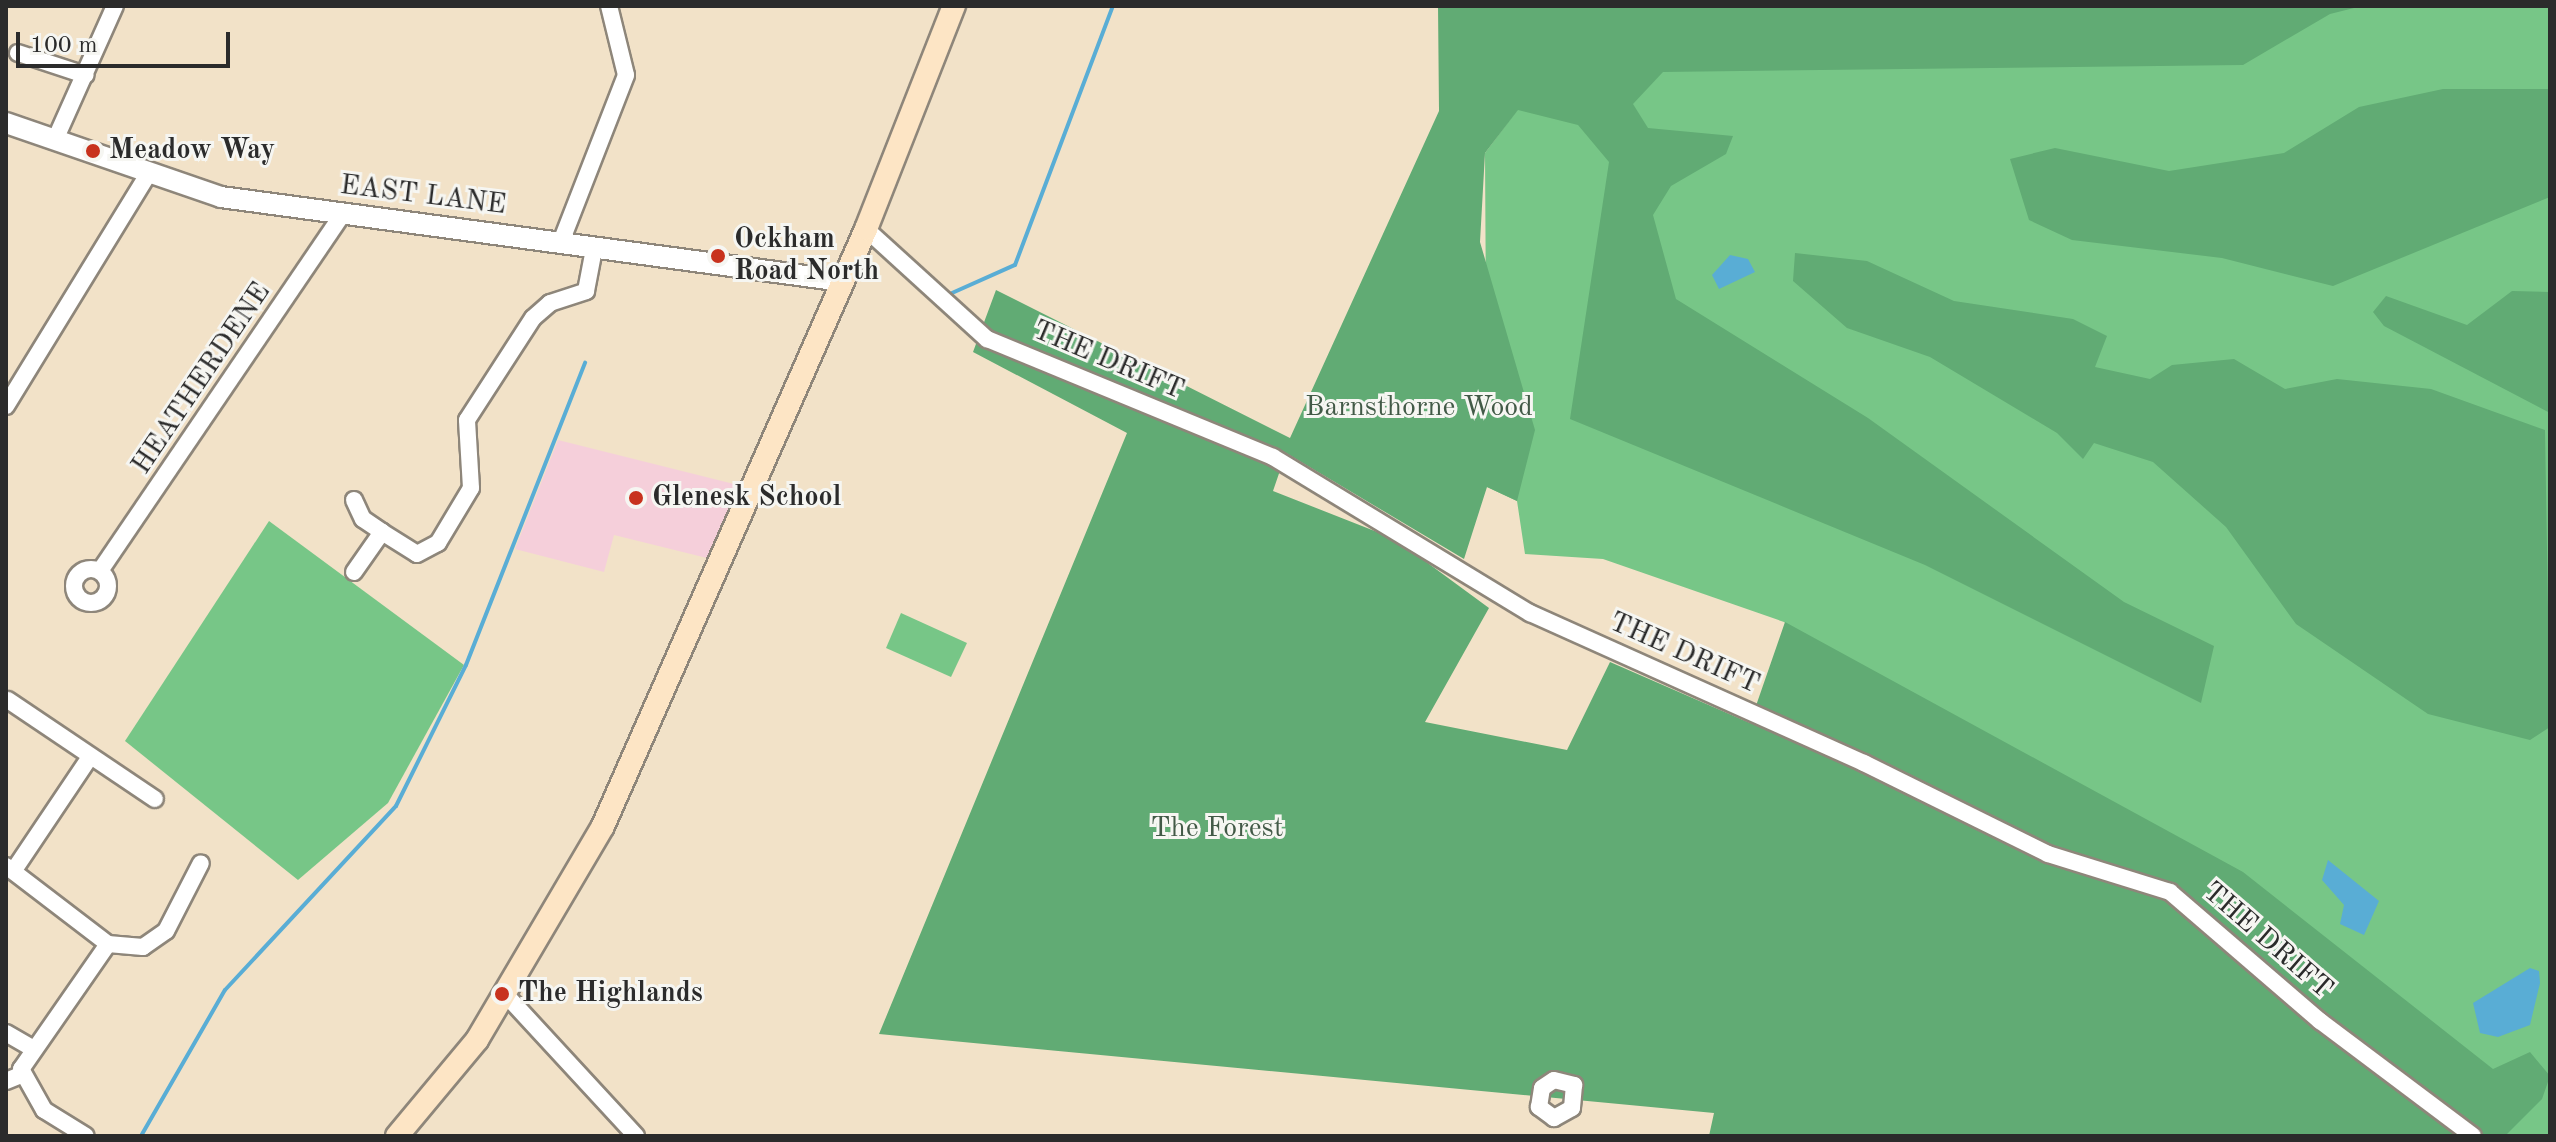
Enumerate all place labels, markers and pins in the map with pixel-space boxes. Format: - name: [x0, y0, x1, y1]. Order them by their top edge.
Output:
- place label: Meadow Way: [109, 134, 275, 168]
- marker: Meadow Way: [84, 142, 102, 160]
- place label: Ockham Road North: [734, 223, 879, 289]
- marker: Ockham Road North: [709, 247, 727, 265]
- place label: Glenesk School: [652, 481, 841, 515]
- marker: Glenesk School: [627, 489, 645, 507]
- place label: The Highlands: [518, 977, 703, 1011]
- marker: The Highlands: [493, 985, 511, 1003]

